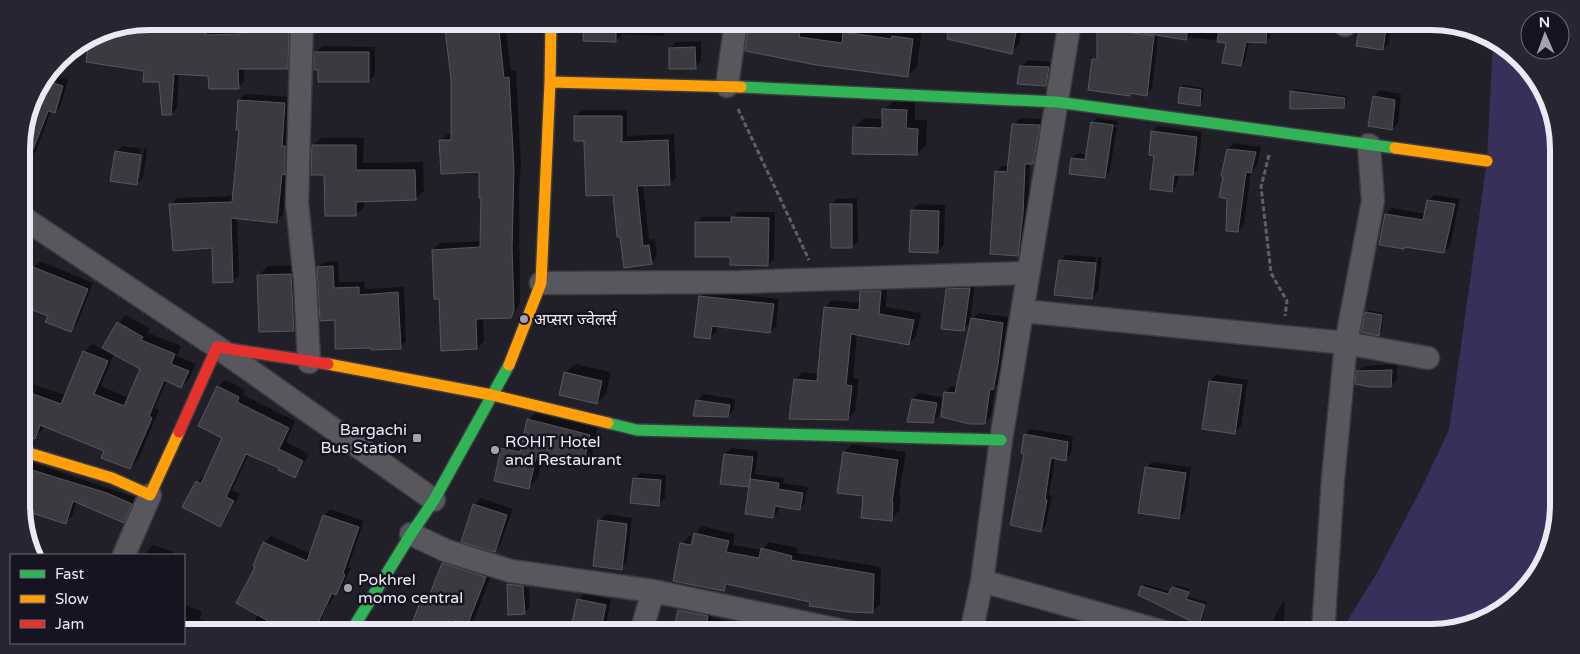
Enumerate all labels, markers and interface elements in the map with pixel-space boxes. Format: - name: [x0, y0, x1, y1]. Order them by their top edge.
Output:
- north arrow: [1520, 10, 1570, 60]
- text: N: [1539, 14, 1550, 31]
- place label: अप्सरा ज्वेलर्स: [534, 310, 618, 330]
- marker: अप्सरा ज्वेलर्स: [518, 313, 530, 325]
- place label: Bargachi Bus Station: [320, 420, 407, 458]
- marker: Bargachi Bus Station: [411, 432, 423, 444]
- place label: ROHIT Hotel and Restaurant: [505, 432, 622, 470]
- marker: ROHIT Hotel and Restaurant: [489, 444, 501, 456]
- legend: [10, 554, 185, 644]
- text: Fast: [55, 565, 85, 583]
- place label: Pokhrel momo central: [358, 570, 463, 608]
- marker: Pokhrel momo central: [342, 582, 354, 594]
- text: Slow: [55, 590, 89, 608]
- text: Jam: [55, 615, 84, 633]

